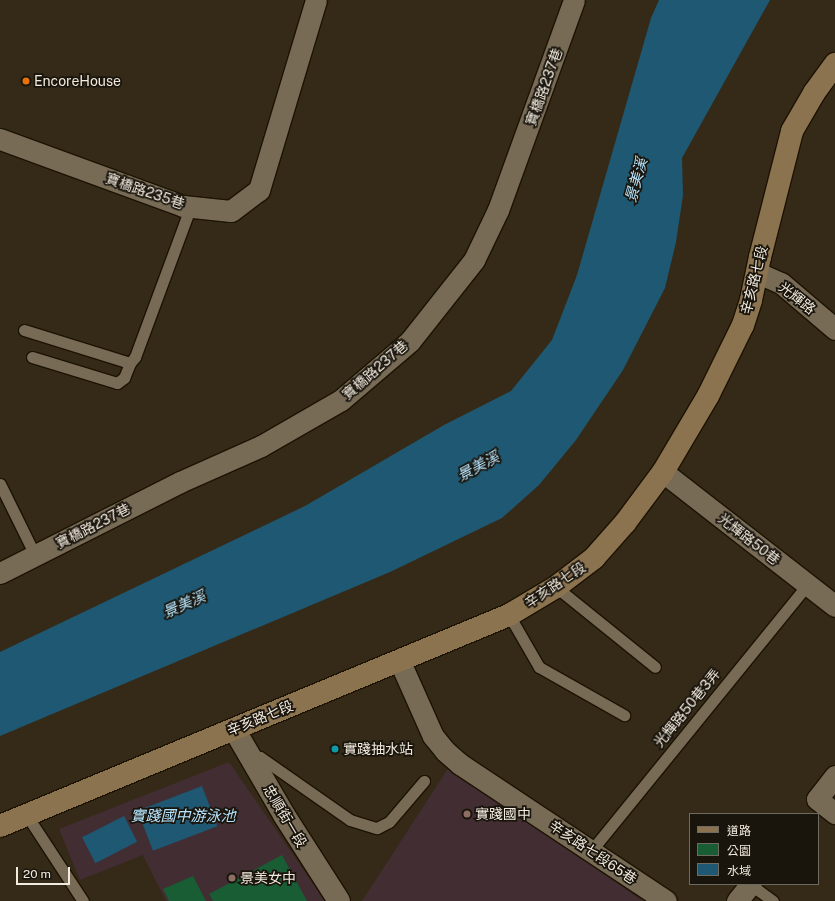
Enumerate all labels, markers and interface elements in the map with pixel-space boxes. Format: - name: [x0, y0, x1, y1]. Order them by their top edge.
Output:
- street label: 寶橋路237巷: [522, 46, 566, 128]
- place label: EncoreHouse: [34, 73, 121, 89]
- marker: EncoreHouse: [21, 76, 31, 86]
- water label: 景美溪: [621, 156, 651, 204]
- street label: 寶橋路235巷: [103, 170, 187, 212]
- street label: 辛亥路七段: [737, 244, 771, 316]
- street label: 光輝路: [775, 278, 819, 318]
- street label: 寶橋路237巷: [339, 337, 411, 403]
- water label: 景美溪: [454, 447, 502, 485]
- street label: 寶橋路237巷: [53, 500, 133, 552]
- street label: 光輝路50巷: [715, 510, 783, 568]
- street label: 辛亥路七段: [521, 558, 589, 612]
- water label: 景美溪: [160, 587, 208, 621]
- street label: 光輝路50巷3弄: [650, 665, 724, 751]
- street label: 辛亥路七段: [224, 697, 296, 739]
- place label: 實踐抽水站: [343, 741, 413, 757]
- marker: 實踐抽水站: [330, 744, 340, 754]
- street label: 忠順街一段: [260, 782, 310, 850]
- place label: 實踐國中: [475, 806, 531, 822]
- water label: 實踐國中游泳池: [131, 807, 235, 825]
- marker: 實踐國中: [462, 809, 472, 819]
- legend: [689, 813, 819, 885]
- street label: 辛亥路七段65巷: [546, 817, 640, 887]
- text: 道路: [727, 824, 751, 838]
- text: 公園: [727, 844, 751, 858]
- scale bar: [18, 859, 72, 885]
- text: 水域: [727, 864, 751, 878]
- text: 20 m: [23, 867, 51, 881]
- place label: 景美女中: [240, 870, 296, 886]
- marker: 景美女中: [227, 873, 237, 883]

